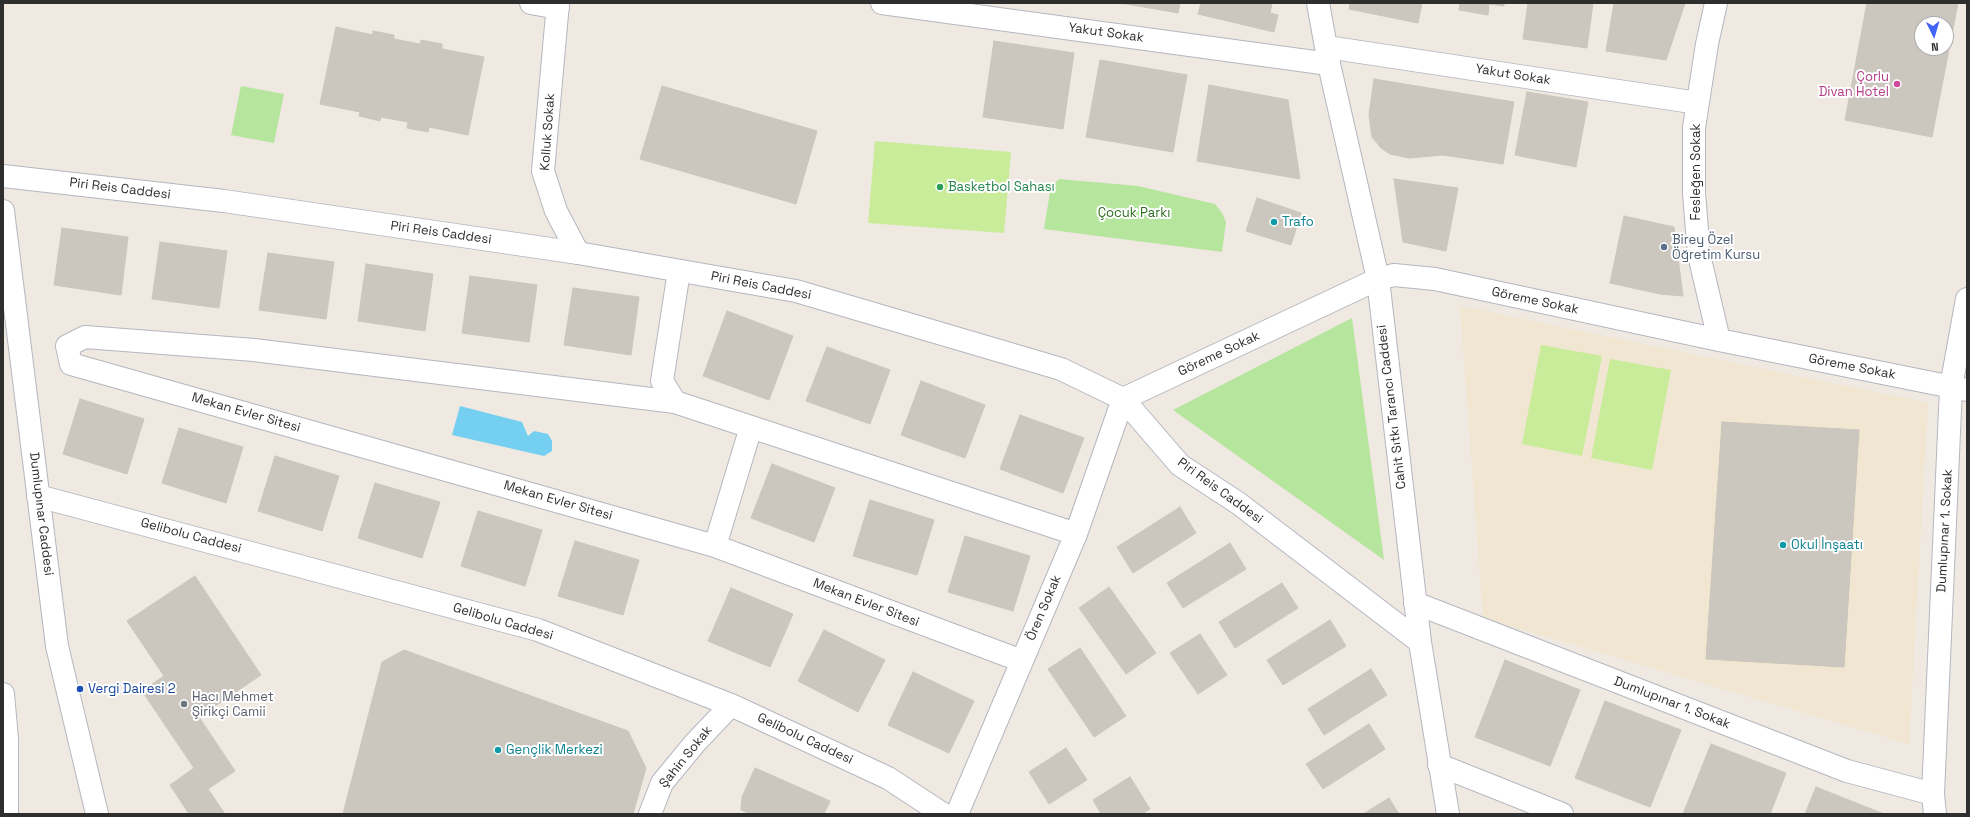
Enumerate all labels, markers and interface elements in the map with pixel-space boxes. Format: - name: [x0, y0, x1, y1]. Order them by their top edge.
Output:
- north arrow: [1914, 16, 1954, 56]
- street label: Yakut Sokak: [1067, 20, 1145, 46]
- text: N: [1931, 40, 1939, 54]
- street label: Yakut Sokak: [1474, 61, 1552, 89]
- place label: Çorlu Divan Hotel: [1819, 69, 1889, 100]
- marker: Çorlu Divan Hotel: [1892, 79, 1902, 89]
- street label: Kolluk Sokak: [538, 93, 558, 171]
- street label: Fesleğen Sokak: [1688, 123, 1704, 221]
- street label: Piri Reis Caddesi: [69, 175, 171, 203]
- place label: Basketbol Sahası: [948, 179, 1055, 195]
- marker: Basketbol Sahası: [935, 182, 945, 192]
- park label: Çocuk Parkı: [1098, 205, 1170, 221]
- place label: Trafo: [1282, 214, 1314, 230]
- marker: Trafo: [1269, 217, 1279, 227]
- street label: Piri Reis Caddesi: [389, 218, 493, 248]
- place label: Birey Özel Öğretim Kursu: [1672, 232, 1760, 263]
- marker: Birey Özel Öğretim Kursu: [1659, 242, 1669, 252]
- street label: Piri Reis Caddesi: [710, 269, 812, 303]
- street label: Göreme Sokak: [1490, 284, 1580, 318]
- street label: Cahit Sıtkı Tarancı Caddesi: [1374, 324, 1410, 490]
- street label: Göreme Sokak: [1176, 328, 1262, 380]
- street label: Göreme Sokak: [1807, 351, 1897, 383]
- street label: Mekan Evler Sitesi: [190, 390, 302, 436]
- street label: Dumlupınar Caddesi: [26, 451, 56, 577]
- street label: Piri Reis Caddesi: [1174, 455, 1266, 527]
- street label: Dumlupınar 1. Sokak: [1934, 469, 1956, 593]
- street label: Mekan Evler Sitesi: [502, 478, 614, 524]
- street label: Gelibolu Caddesi: [139, 515, 243, 557]
- place label: Okul İnşaatı: [1791, 537, 1863, 553]
- marker: Okul İnşaatı: [1778, 540, 1788, 550]
- street label: Ören Sokak: [1023, 573, 1065, 643]
- street label: Mekan Evler Sitesi: [811, 576, 921, 630]
- street label: Gelibolu Caddesi: [451, 600, 555, 644]
- street label: Dumlupınar 1. Sokak: [1612, 674, 1732, 732]
- place label: Vergi Dairesi 2: [88, 681, 176, 697]
- marker: Vergi Dairesi 2: [75, 684, 85, 694]
- place label: Hacı Mehmet Şirikçi Camii: [192, 689, 274, 720]
- marker: Hacı Mehmet Şirikçi Camii: [179, 699, 189, 709]
- street label: Gelibolu Caddesi: [755, 710, 855, 768]
- street label: Şahin Sokak: [656, 723, 716, 791]
- place label: Gençlik Merkezi: [506, 742, 603, 758]
- marker: Gençlik Merkezi: [493, 745, 503, 755]

